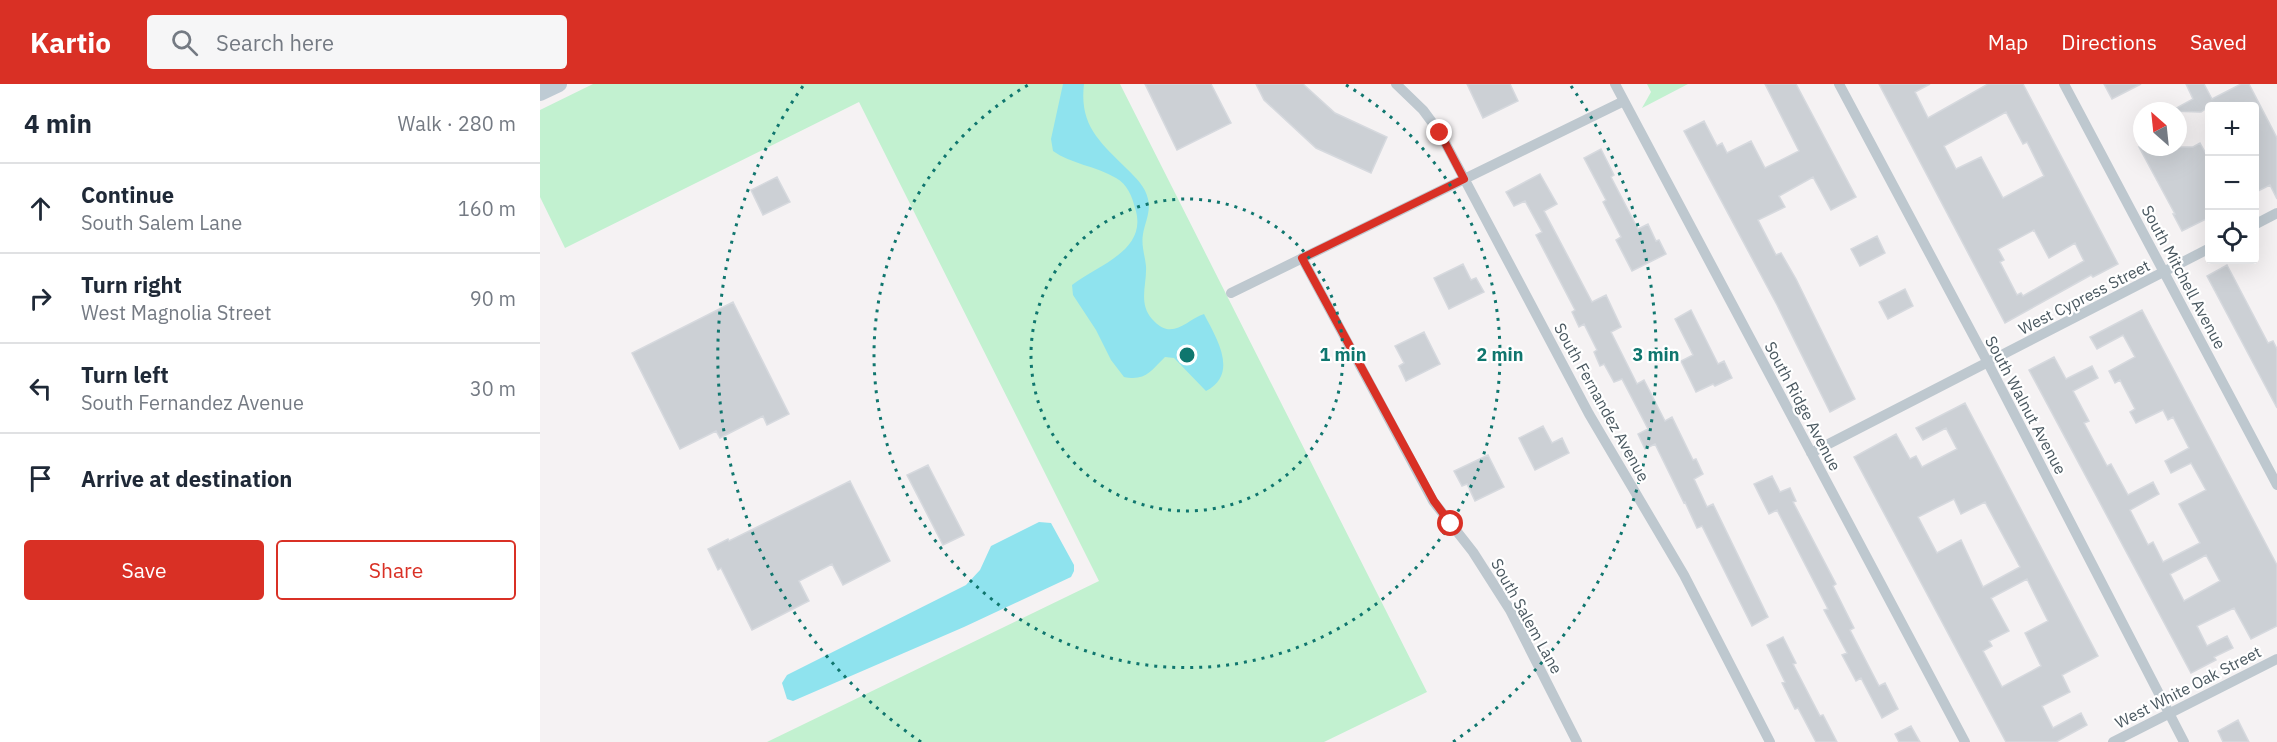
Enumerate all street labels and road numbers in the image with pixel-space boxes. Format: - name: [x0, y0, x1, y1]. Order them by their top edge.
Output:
- street label: South Mitchell Avenue: [2138, 202, 2231, 353]
- street label: West Cypress Street: [2015, 255, 2153, 339]
- street label: South Fernandez Avenue: [1550, 319, 1654, 485]
- street label: South Walnut Avenue: [1981, 332, 2071, 478]
- street label: South Ridge Avenue: [1760, 338, 1846, 474]
- street label: South Salem Lane: [1487, 555, 1567, 677]
- street label: West White Oak Street: [2112, 641, 2264, 733]

